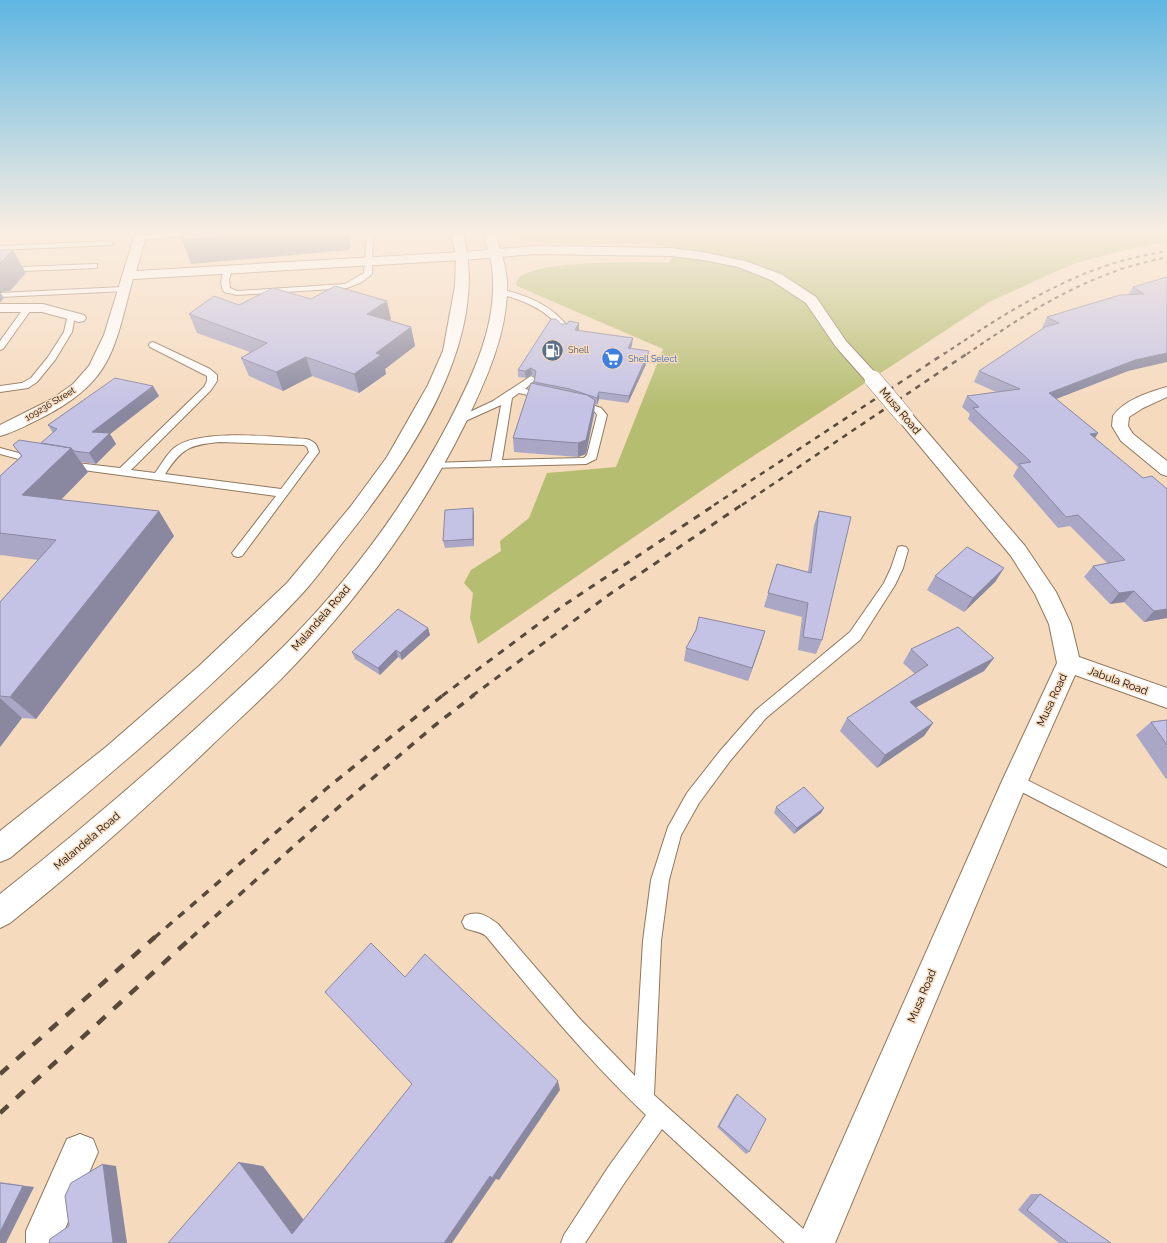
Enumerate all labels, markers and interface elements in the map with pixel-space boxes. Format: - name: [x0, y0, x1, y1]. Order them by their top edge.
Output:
- fuel station icon: Shell: [539, 337, 565, 363]
- place label: Shell: [568, 345, 589, 355]
- supermarket icon: Shell Select: [600, 346, 626, 372]
- place label: Shell Select: [628, 354, 677, 364]
- street label: 109236 Street: [23, 385, 77, 423]
- street label: Musa Road: [877, 385, 923, 437]
- street label: Malandela Road: [289, 583, 353, 653]
- street label: Jabula Road: [1086, 664, 1150, 698]
- street label: Musa Road: [1034, 671, 1070, 728]
- street label: Malandela Road: [51, 809, 123, 872]
- street label: Musa Road: [905, 967, 939, 1025]

